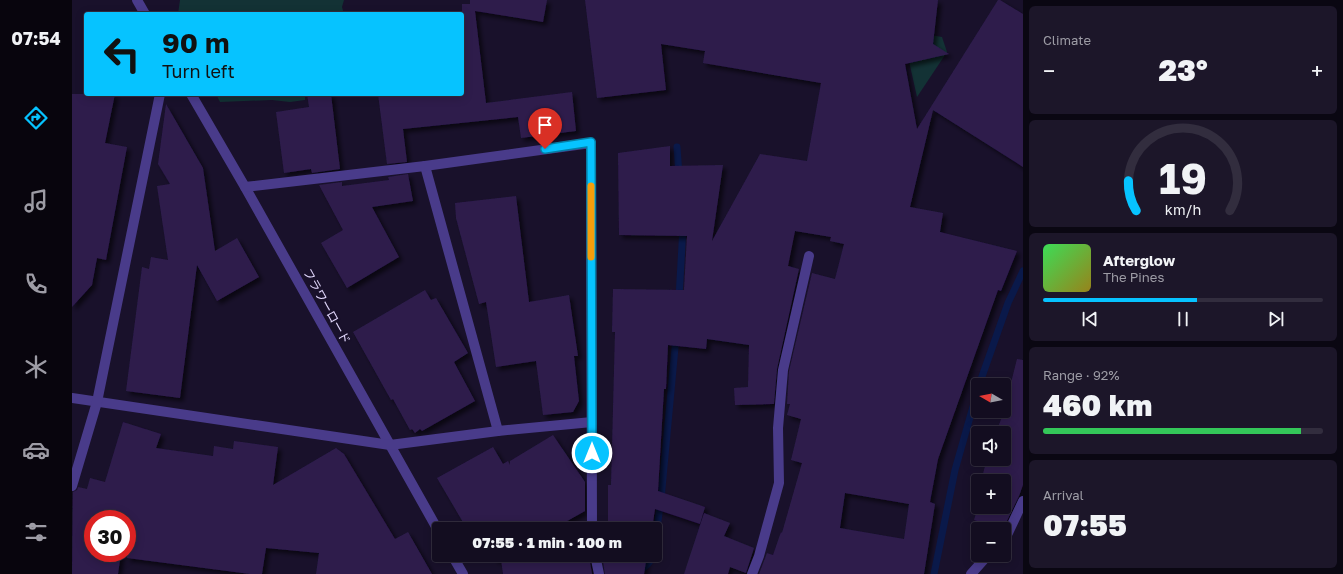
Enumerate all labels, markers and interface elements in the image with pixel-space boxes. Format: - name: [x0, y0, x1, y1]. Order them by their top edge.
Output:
- text: 90 m: [162, 26, 229, 59]
- text: 07:54: [11, 27, 61, 49]
- icon: left: [96, 28, 148, 80]
- text: Climate: [1043, 32, 1091, 48]
- text: 23°: [1158, 52, 1208, 88]
- text: −: [1043, 57, 1055, 84]
- text: +: [1311, 57, 1323, 84]
- text: Turn left: [162, 60, 235, 82]
- icon: directions: [22, 104, 50, 132]
- pin: [528, 108, 562, 149]
- icon: arrive: [534, 114, 556, 136]
- text: 19: [1159, 153, 1207, 203]
- icon: music: [22, 187, 50, 215]
- text: km/h: [1165, 201, 1201, 218]
- text: Afterglow: [1103, 251, 1175, 269]
- street label: フラワーロード: [300, 266, 354, 346]
- text: The Pines: [1103, 269, 1164, 285]
- icon: phone: [22, 270, 50, 298]
- icon: previous: [1079, 308, 1101, 330]
- icon: pause: [1172, 308, 1194, 330]
- icon: next: [1265, 308, 1287, 330]
- icon: climate: [22, 353, 50, 381]
- text: Range · 92%: [1043, 367, 1119, 383]
- north arrow: [971, 378, 1011, 418]
- map controls: [971, 378, 1011, 562]
- text: 460 km: [1043, 387, 1152, 423]
- button: sound: [971, 426, 1011, 466]
- position arrow: [571, 432, 613, 474]
- icon: car: [22, 436, 50, 464]
- button: +: [971, 474, 1011, 514]
- text: Arrival: [1043, 487, 1084, 503]
- text: 07:55: [1043, 507, 1127, 543]
- speed limit sign: 30: [84, 510, 136, 562]
- icon: filters: [22, 518, 50, 546]
- button: −: [971, 522, 1011, 562]
- text: 07:55 · 1 min · 100 m: [472, 533, 622, 551]

